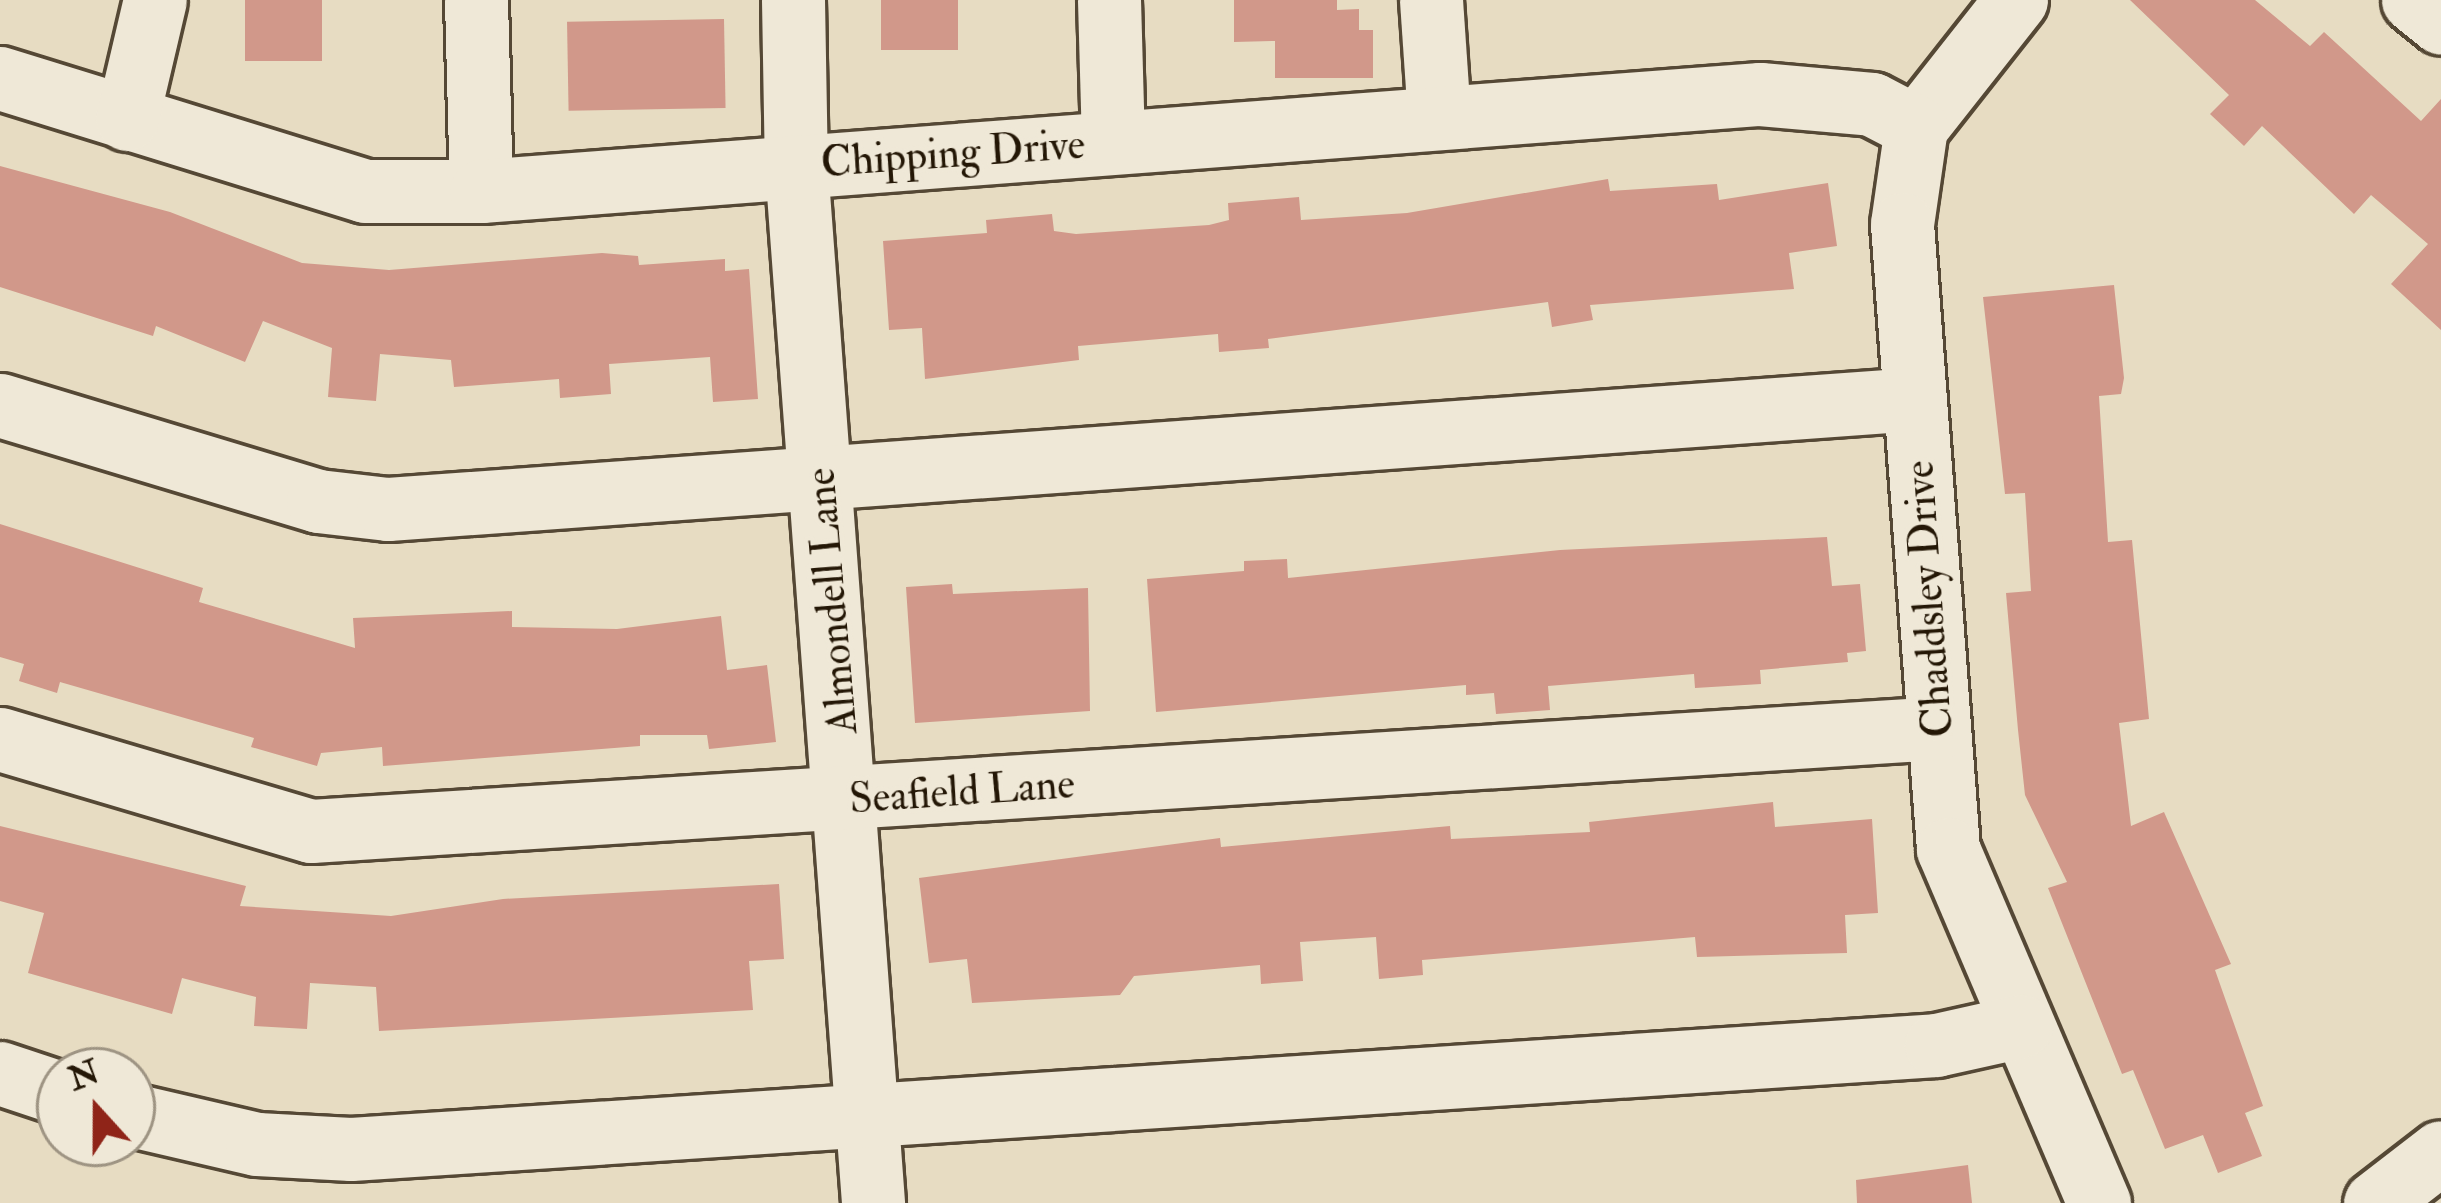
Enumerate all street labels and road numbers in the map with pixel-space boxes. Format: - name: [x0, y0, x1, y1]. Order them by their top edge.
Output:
- street label: Chipping Drive: [819, 120, 1087, 188]
- street label: Chaddsley Drive: [1894, 459, 1964, 739]
- street label: Almondell Lane: [795, 466, 869, 736]
- street label: Seafield Lane: [848, 759, 1076, 825]

